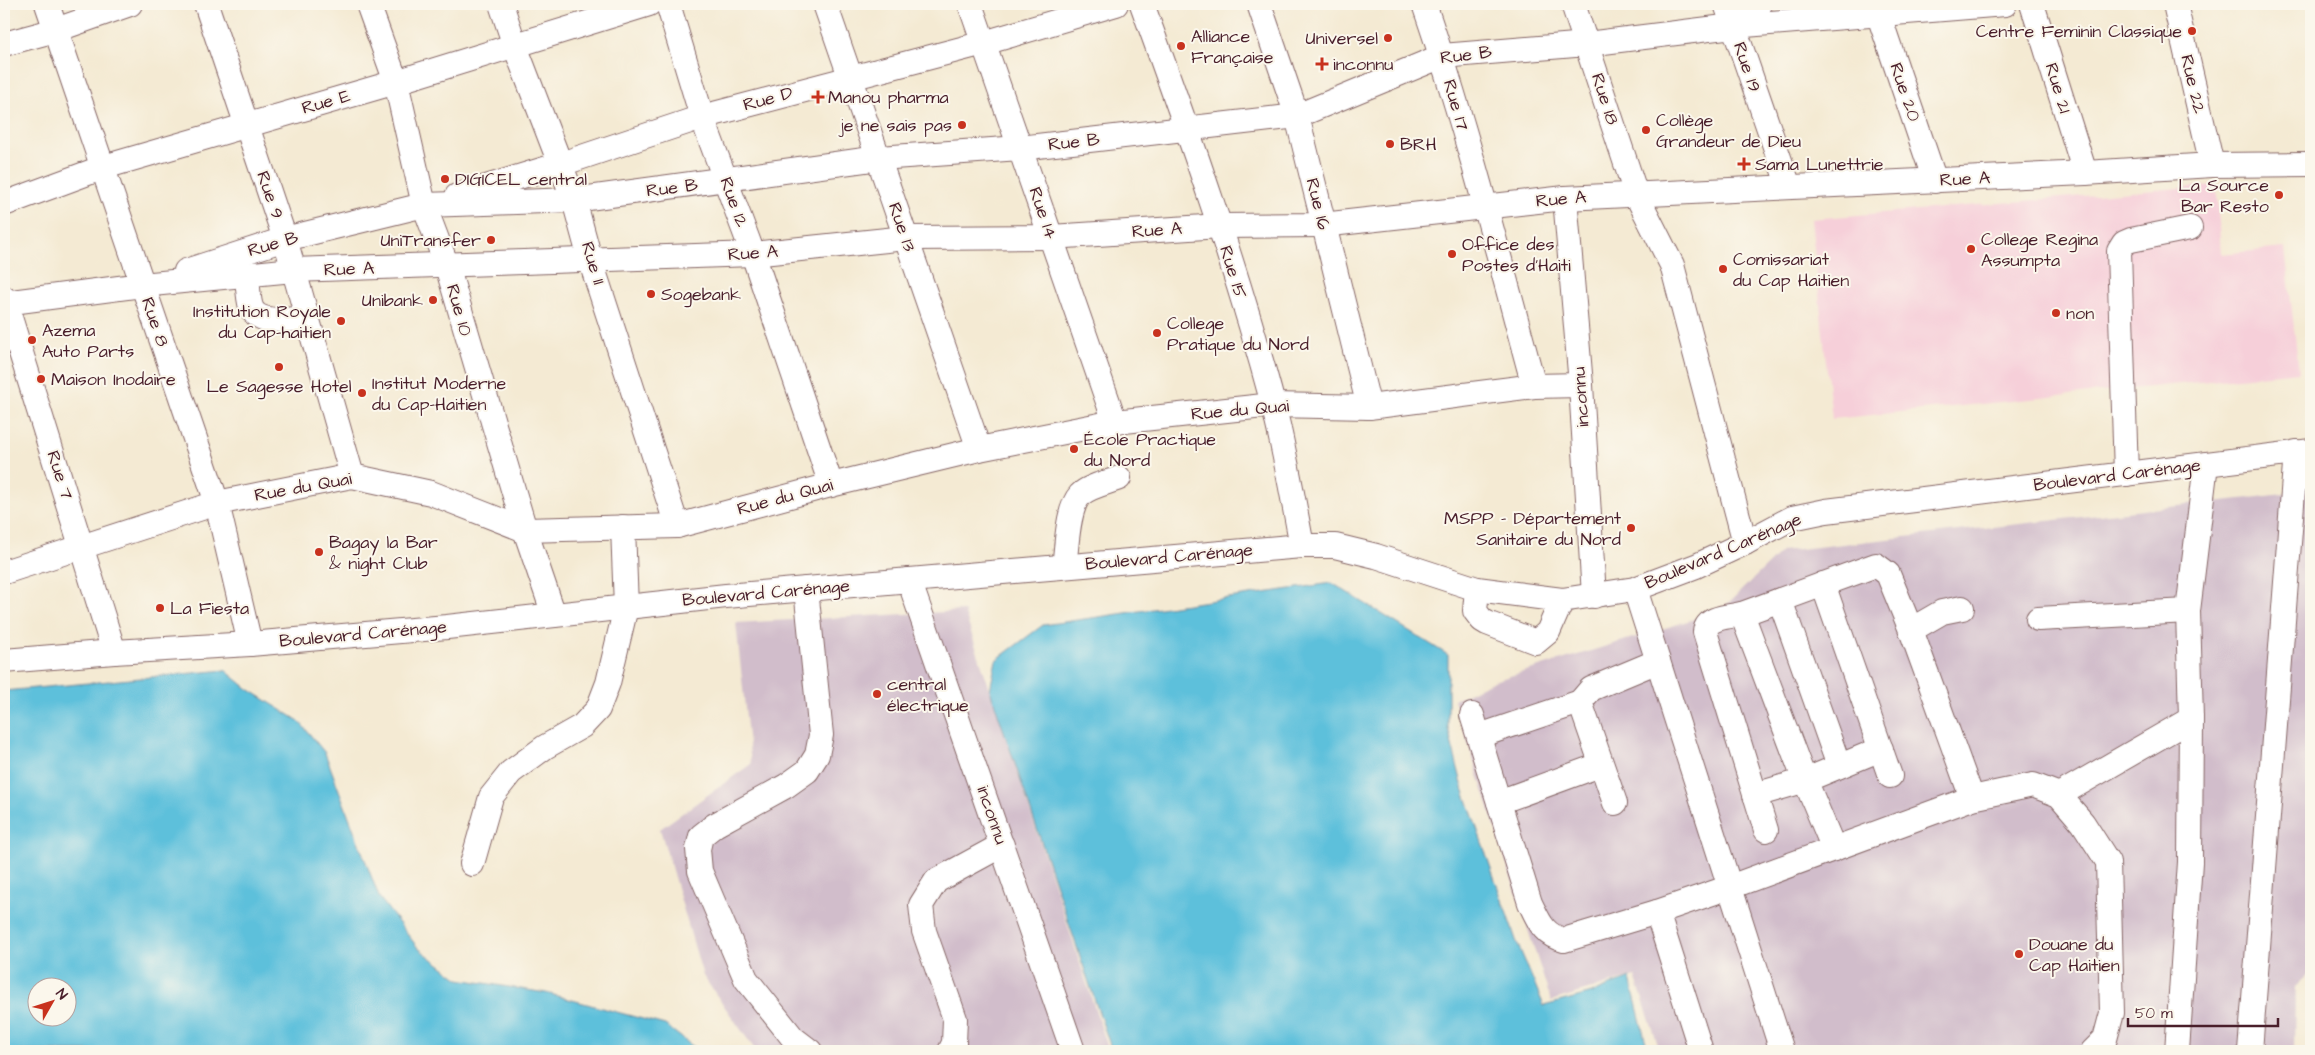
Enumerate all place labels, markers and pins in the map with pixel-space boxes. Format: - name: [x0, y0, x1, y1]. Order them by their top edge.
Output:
- place label: Centre Feminin Classique: [1976, 19, 2182, 44]
- place label: Alliance Française: [1191, 24, 1274, 70]
- marker: Centre Feminin Classique: [2186, 25, 2198, 37]
- place label: Universel: [1306, 26, 1378, 51]
- marker: Universel: [1382, 32, 1394, 44]
- marker: Alliance Française: [1175, 40, 1187, 52]
- place label: inconnu: [1333, 52, 1393, 77]
- marker: inconnu: [1315, 57, 1329, 71]
- place label: Manou pharma: [828, 85, 949, 110]
- marker: Manou pharma: [812, 91, 824, 103]
- place label: Collège Grandeur de Dieu: [1656, 108, 1801, 154]
- place label: je ne sais pas: [839, 113, 952, 138]
- marker: je ne sais pas: [956, 119, 968, 131]
- marker: Collège Grandeur de Dieu: [1640, 124, 1652, 136]
- place label: BRH: [1400, 132, 1437, 157]
- marker: BRH: [1384, 138, 1396, 150]
- place label: Sama Lunettrie: [1755, 152, 1884, 177]
- marker: Sama Lunettrie: [1737, 157, 1751, 171]
- place label: DIGICEL central: [455, 167, 587, 192]
- marker: DIGICEL central: [439, 173, 451, 185]
- place label: La Source Bar Resto: [2178, 173, 2269, 219]
- marker: La Source Bar Resto: [2273, 189, 2285, 201]
- place label: College Regina Assumpta: [1981, 227, 2098, 273]
- place label: UniTransfer: [380, 228, 481, 253]
- place label: Office des Postes d'Haiti: [1462, 232, 1571, 278]
- marker: UniTransfer: [485, 234, 497, 246]
- marker: College Regina Assumpta: [1965, 243, 1977, 255]
- place label: Comissariat du Cap Haitien: [1733, 247, 1849, 293]
- marker: Office des Postes d'Haiti: [1446, 248, 1458, 260]
- marker: Comissariat du Cap Haitien: [1717, 263, 1729, 275]
- place label: Sogebank: [661, 282, 741, 308]
- place label: Unibank: [362, 288, 423, 313]
- marker: Sogebank: [645, 288, 657, 300]
- marker: Unibank: [427, 294, 439, 306]
- place label: Institution Royale du Cap-haitien: [193, 299, 331, 345]
- place label: non: [2066, 301, 2094, 326]
- marker: non: [2050, 307, 2062, 319]
- place label: College Pratique du Nord: [1167, 311, 1309, 357]
- marker: Institution Royale du Cap-haitien: [335, 315, 347, 327]
- place label: Azema Auto Parts: [42, 318, 134, 364]
- marker: College Pratique du Nord: [1151, 327, 1163, 339]
- marker: Azema Auto Parts: [26, 334, 38, 346]
- marker: Le Sagesse Hotel: [273, 361, 285, 373]
- place label: Maison Inodaire: [51, 367, 176, 392]
- place label: Institut Moderne du Cap-Haitien: [372, 371, 507, 417]
- marker: Maison Inodaire: [35, 373, 47, 385]
- place label: Le Sagesse Hotel: [206, 374, 352, 400]
- marker: Institut Moderne du Cap-Haitien: [356, 387, 368, 399]
- place label: École Practique du Nord: [1084, 427, 1216, 473]
- marker: École Practique du Nord: [1068, 443, 1080, 455]
- place label: MSPP - Département Sanitaire du Nord: [1444, 506, 1622, 552]
- marker: MSPP - Département Sanitaire du Nord: [1625, 522, 1637, 534]
- place label: Bagay la Bar & night Club: [329, 530, 438, 577]
- marker: Bagay la Bar & night Club: [313, 546, 325, 558]
- place label: La Fiesta: [170, 596, 249, 621]
- marker: La Fiesta: [154, 602, 166, 614]
- place label: central électrique: [887, 672, 969, 718]
- marker: central électrique: [871, 688, 883, 700]
- place label: Douane du Cap Haitien: [2029, 932, 2120, 978]
- marker: Douane du Cap Haitien: [2013, 948, 2025, 960]

